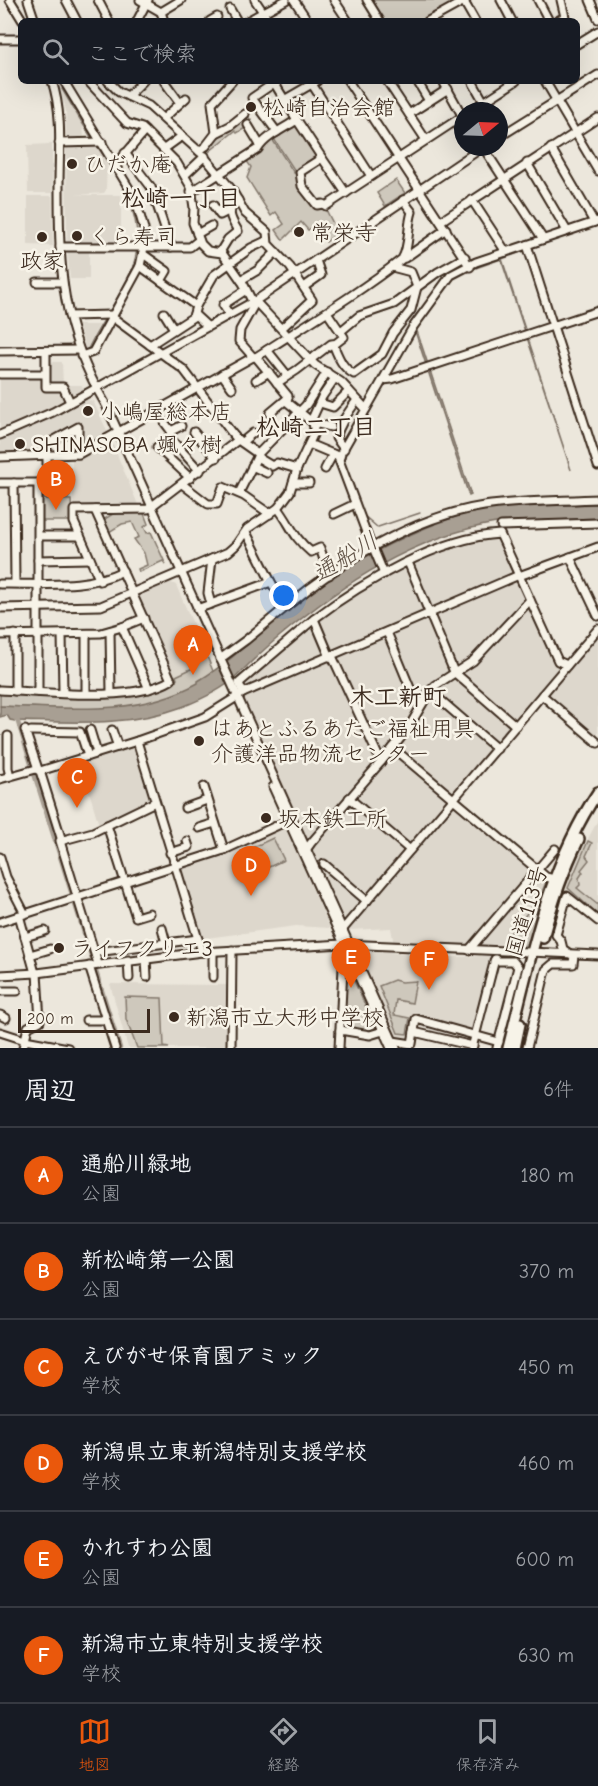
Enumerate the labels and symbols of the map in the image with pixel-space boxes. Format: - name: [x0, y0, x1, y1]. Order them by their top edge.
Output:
- place label: 松崎自治会館: [263, 95, 395, 121]
- marker: 松崎自治会館: [244, 100, 258, 114]
- north arrow: [454, 102, 508, 156]
- place label: ひだか庵: [84, 152, 172, 178]
- marker: ひだか庵: [65, 157, 79, 171]
- district label: 松崎一丁目: [121, 184, 241, 212]
- place label: 常栄寺: [311, 220, 377, 246]
- place label: くら寿司: [89, 224, 177, 250]
- marker: 常栄寺: [292, 225, 306, 239]
- marker: くら寿司: [70, 229, 84, 243]
- marker: 政家: [35, 230, 49, 244]
- place label: 政家: [20, 248, 64, 274]
- place label: 小嶋屋総本店: [100, 399, 232, 425]
- marker: 小嶋屋総本店: [81, 404, 95, 418]
- district label: 松崎二丁目: [256, 413, 376, 441]
- place label: SHINASOBA 颯々樹: [32, 432, 222, 458]
- marker: SHINASOBA 颯々樹: [13, 437, 27, 451]
- pin: B: [36, 460, 76, 510]
- water label: 通船川: [307, 526, 383, 588]
- your location: [269, 581, 298, 610]
- pin: A: [174, 626, 212, 675]
- district label: 木工新町: [350, 683, 446, 711]
- place label: はあとふるあたご福祉用具 介護洋品物流センター: [211, 716, 475, 767]
- marker: はあとふるあたご福祉用具 介護洋品物流センター: [192, 734, 206, 748]
- pin: C: [58, 758, 97, 808]
- place label: 坂本鉄工所: [278, 806, 388, 832]
- marker: 坂本鉄工所: [259, 811, 273, 825]
- pin: D: [232, 846, 270, 896]
- street label: 国道113号: [501, 862, 553, 960]
- place label: ライフクリエ3: [71, 936, 213, 962]
- pin: E: [332, 938, 370, 988]
- pin: F: [410, 940, 448, 990]
- marker: ライフクリエ3: [52, 941, 66, 955]
- place label: 新潟市立大形中学校: [186, 1005, 384, 1031]
- scale bar: [18, 1006, 150, 1034]
- marker: 新潟市立大形中学校: [167, 1010, 181, 1024]

